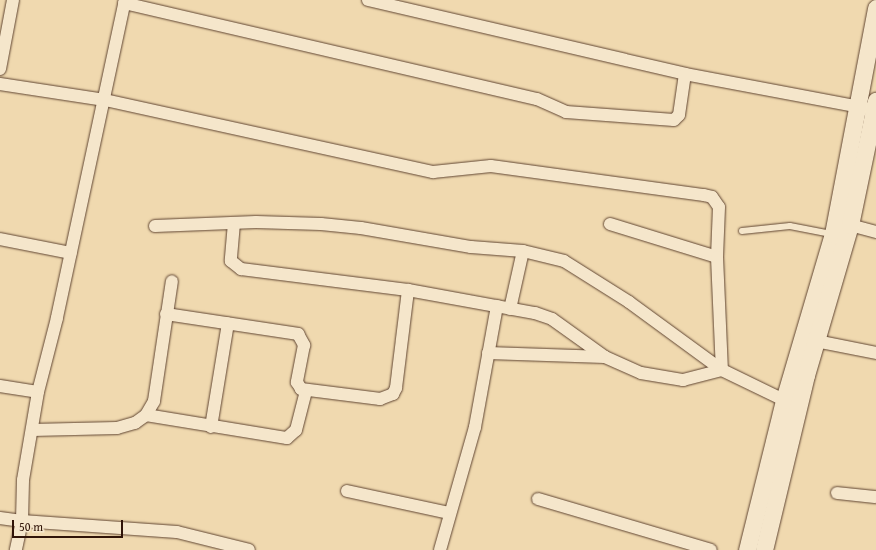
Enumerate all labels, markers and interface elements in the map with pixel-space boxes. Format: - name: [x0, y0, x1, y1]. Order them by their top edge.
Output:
- scale bar: [14, 512, 125, 538]
- text: 50 m: [19, 518, 43, 535]

